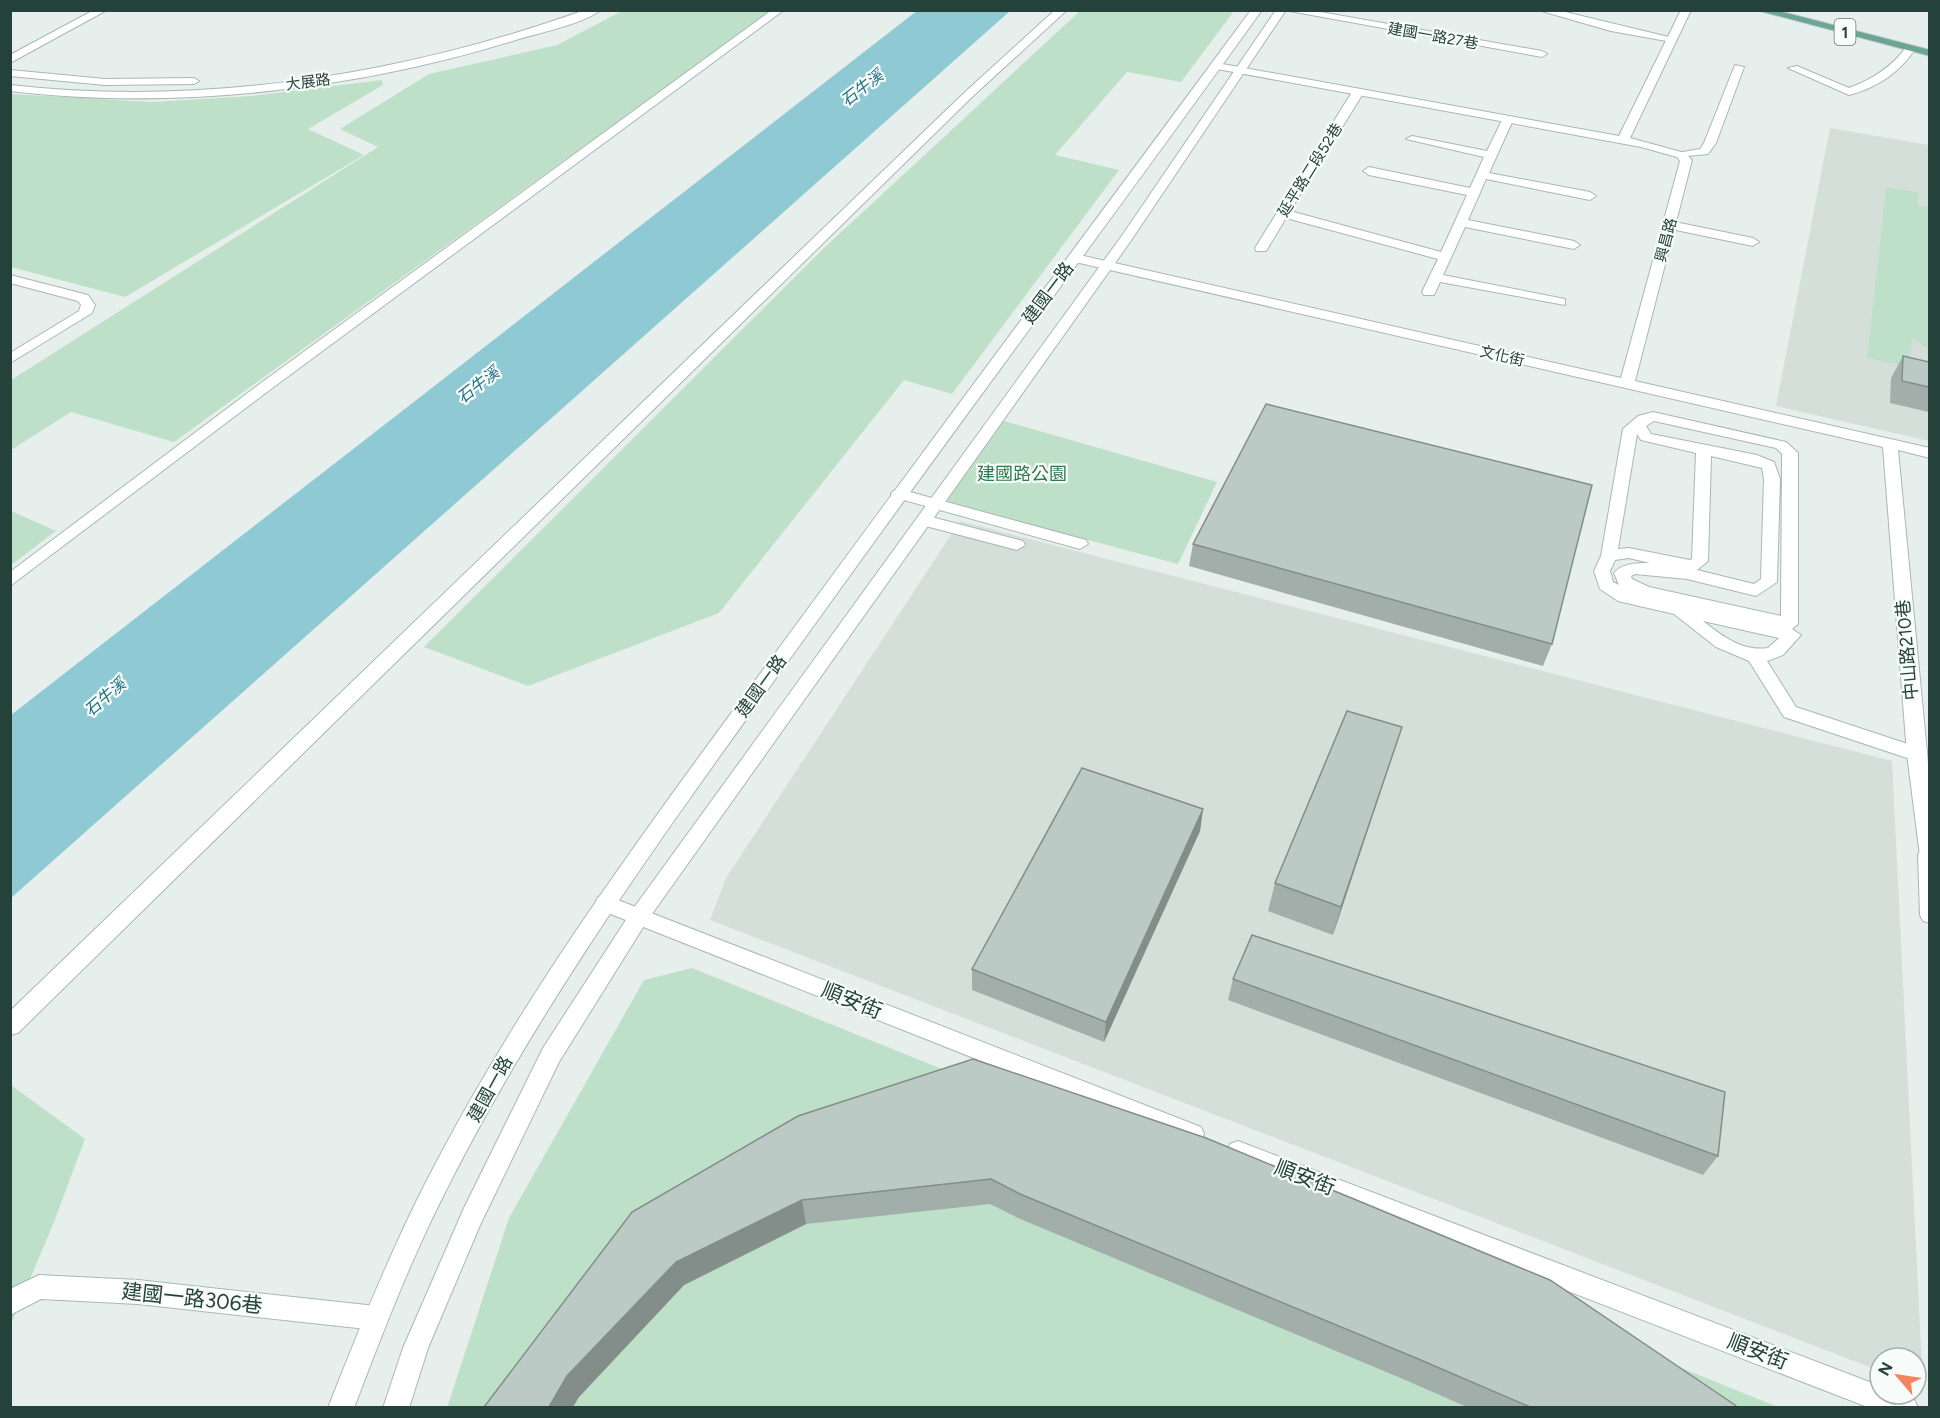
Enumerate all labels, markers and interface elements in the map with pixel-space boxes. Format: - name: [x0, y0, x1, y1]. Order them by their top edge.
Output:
- street label: 建國一路27巷: [1386, 19, 1480, 53]
- road number: 1: [1834, 19, 1856, 45]
- water label: 石牛溪: [837, 65, 888, 110]
- street label: 大展路: [285, 70, 331, 94]
- street label: 延平路二段52巷: [1274, 120, 1346, 220]
- street label: 興昌路: [1651, 216, 1681, 264]
- street label: 建國一路: [1018, 258, 1078, 328]
- street label: 文化街: [1478, 342, 1526, 370]
- water label: 石牛溪: [453, 362, 504, 407]
- park label: 建國路公園: [977, 463, 1067, 485]
- street label: 中山路210巷: [1892, 599, 1922, 701]
- street label: 建國一路: [731, 650, 791, 722]
- water label: 石牛溪: [81, 673, 131, 720]
- street label: 順安街: [818, 977, 886, 1023]
- street label: 建國一路: [463, 1052, 517, 1126]
- street label: 順安街: [1271, 1154, 1339, 1200]
- street label: 建國一路306巷: [120, 1278, 264, 1318]
- street label: 順安街: [1724, 1328, 1792, 1374]
- north arrow: [1868, 1346, 1928, 1406]
- text: N: [1874, 1359, 1897, 1379]

